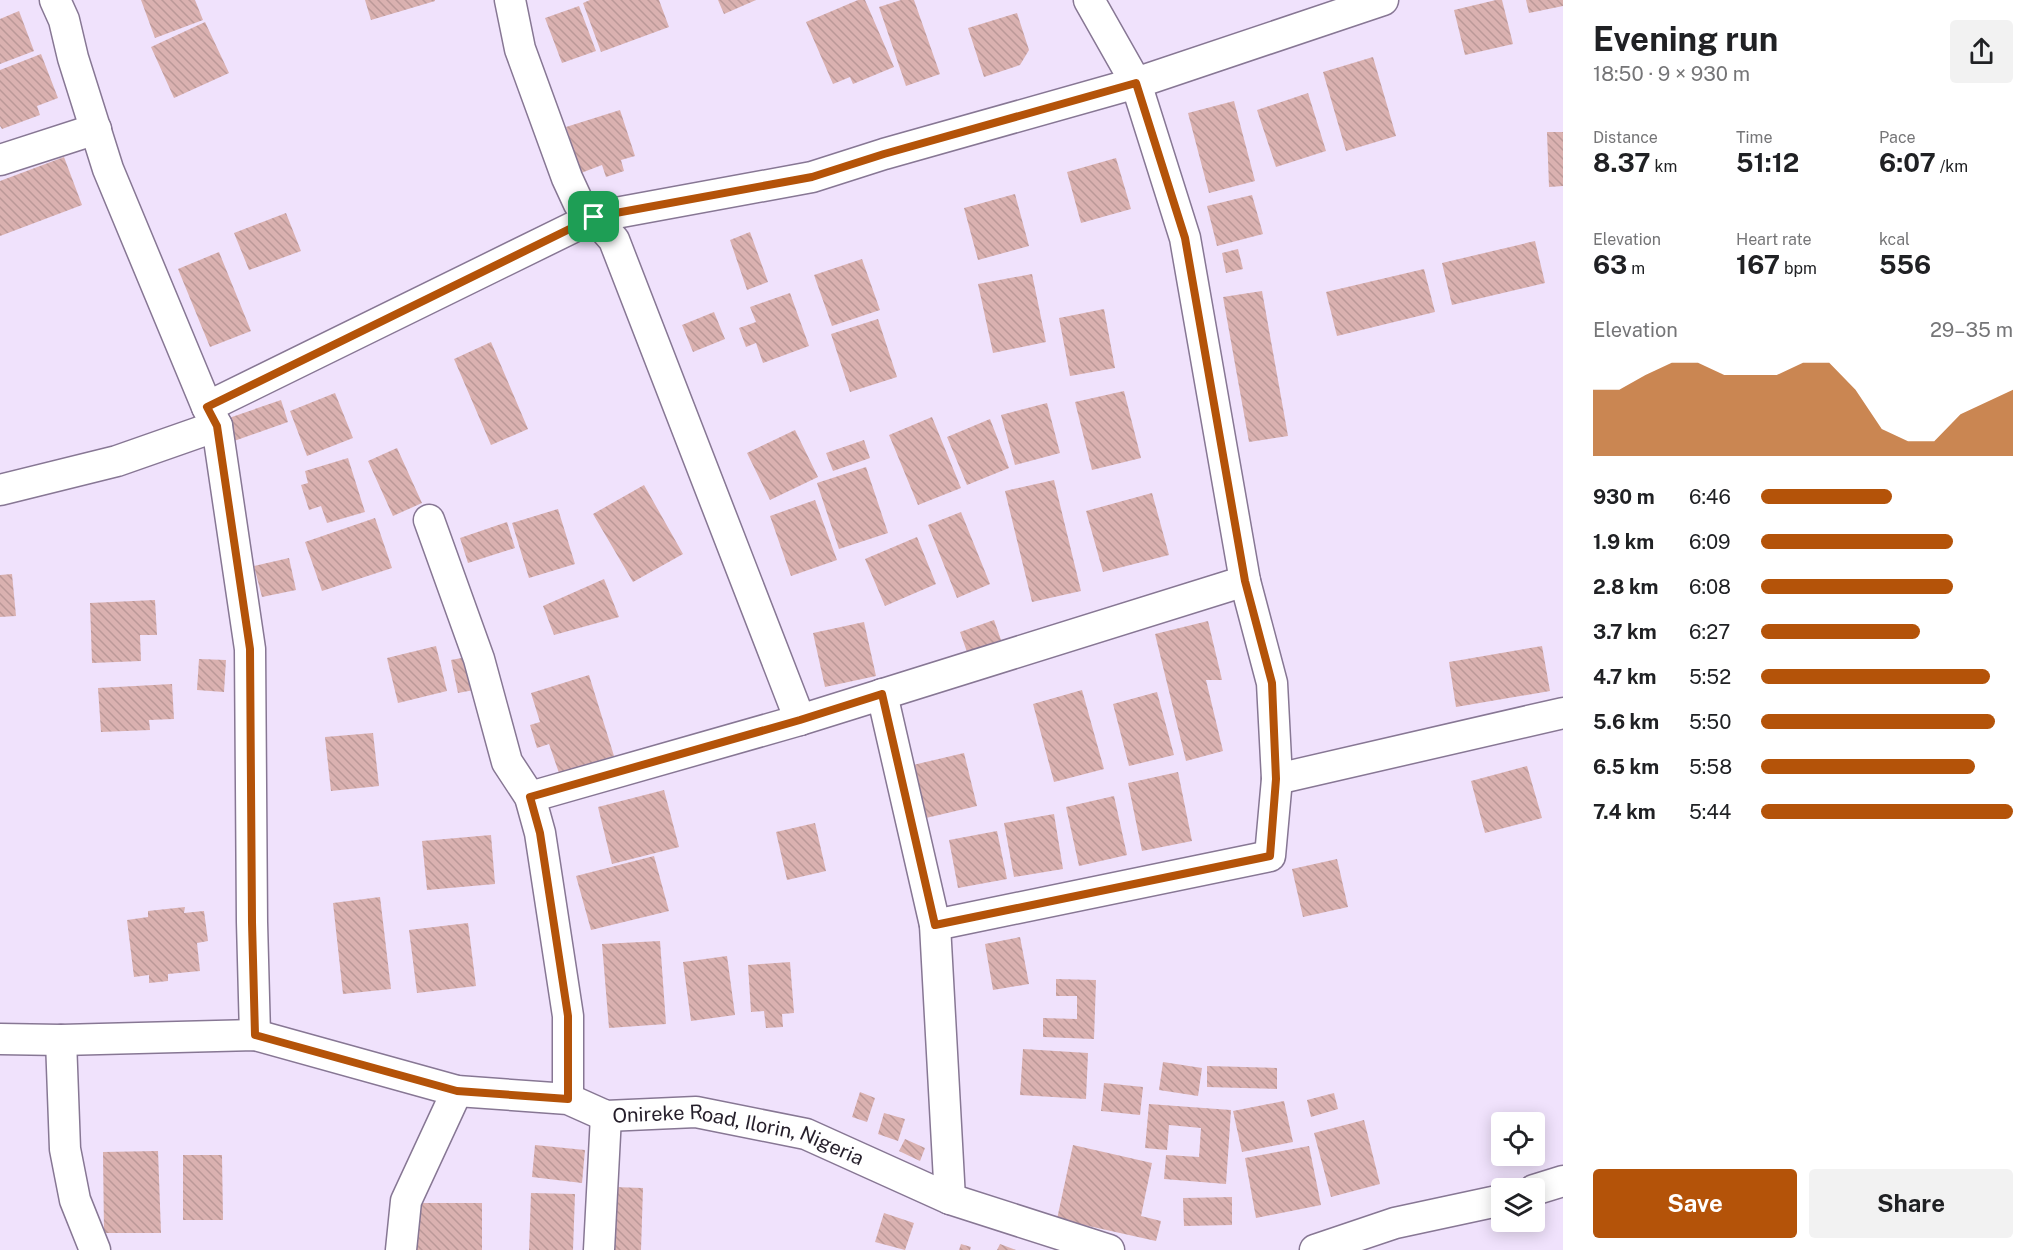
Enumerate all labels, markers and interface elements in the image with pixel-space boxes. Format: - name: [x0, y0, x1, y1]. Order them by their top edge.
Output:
- text: Evening run: [1593, 20, 1778, 58]
- button: share: [1950, 20, 2013, 83]
- text: 18:50 · 9 × 930 m: [1593, 62, 1750, 86]
- text: Distance: [1593, 128, 1658, 147]
- text: Time: [1736, 128, 1772, 147]
- text: Pace: [1879, 128, 1916, 147]
- text: 8.37: [1593, 147, 1651, 178]
- text: 51:12: [1736, 147, 1799, 178]
- text: 6:07: [1879, 147, 1936, 178]
- text: km: [1651, 157, 1677, 176]
- text: /km: [1936, 157, 1968, 176]
- pin: [568, 191, 619, 242]
- icon: arrive: [577, 200, 610, 233]
- text: Elevation: [1593, 230, 1661, 249]
- text: Heart rate: [1736, 230, 1812, 249]
- text: kcal: [1879, 230, 1910, 249]
- text: 63: [1593, 249, 1627, 280]
- text: 167: [1736, 249, 1780, 280]
- text: 556: [1879, 249, 1931, 280]
- text: m: [1627, 259, 1645, 278]
- text: bpm: [1780, 259, 1817, 278]
- text: Elevation: [1593, 318, 1678, 342]
- text: 29–35 m: [1930, 318, 2013, 342]
- text: 930 m: [1593, 485, 1655, 509]
- text: 6:46: [1689, 485, 1731, 509]
- text: 1.9 km: [1593, 530, 1654, 554]
- text: 6:09: [1689, 530, 1731, 554]
- text: 2.8 km: [1593, 575, 1659, 599]
- text: 6:08: [1689, 575, 1731, 599]
- text: 3.7 km: [1593, 620, 1657, 644]
- text: 6:27: [1689, 620, 1730, 644]
- text: 4.7 km: [1593, 665, 1656, 689]
- text: 5:52: [1689, 665, 1731, 689]
- text: 5.6 km: [1593, 710, 1659, 734]
- text: 5:50: [1689, 710, 1731, 734]
- text: 6.5 km: [1593, 755, 1659, 779]
- text: 5:58: [1689, 755, 1732, 779]
- text: 7.4 km: [1593, 800, 1656, 824]
- text: 5:44: [1689, 800, 1731, 824]
- street label: Onireke Road, Ilorin, Nigeria: [612, 1100, 868, 1170]
- map controls: [1491, 1112, 1545, 1232]
- button: locate: [1491, 1112, 1545, 1166]
- button: Save: [1593, 1169, 1797, 1238]
- button: Share: [1809, 1169, 2013, 1238]
- button: layers: [1491, 1178, 1545, 1232]

